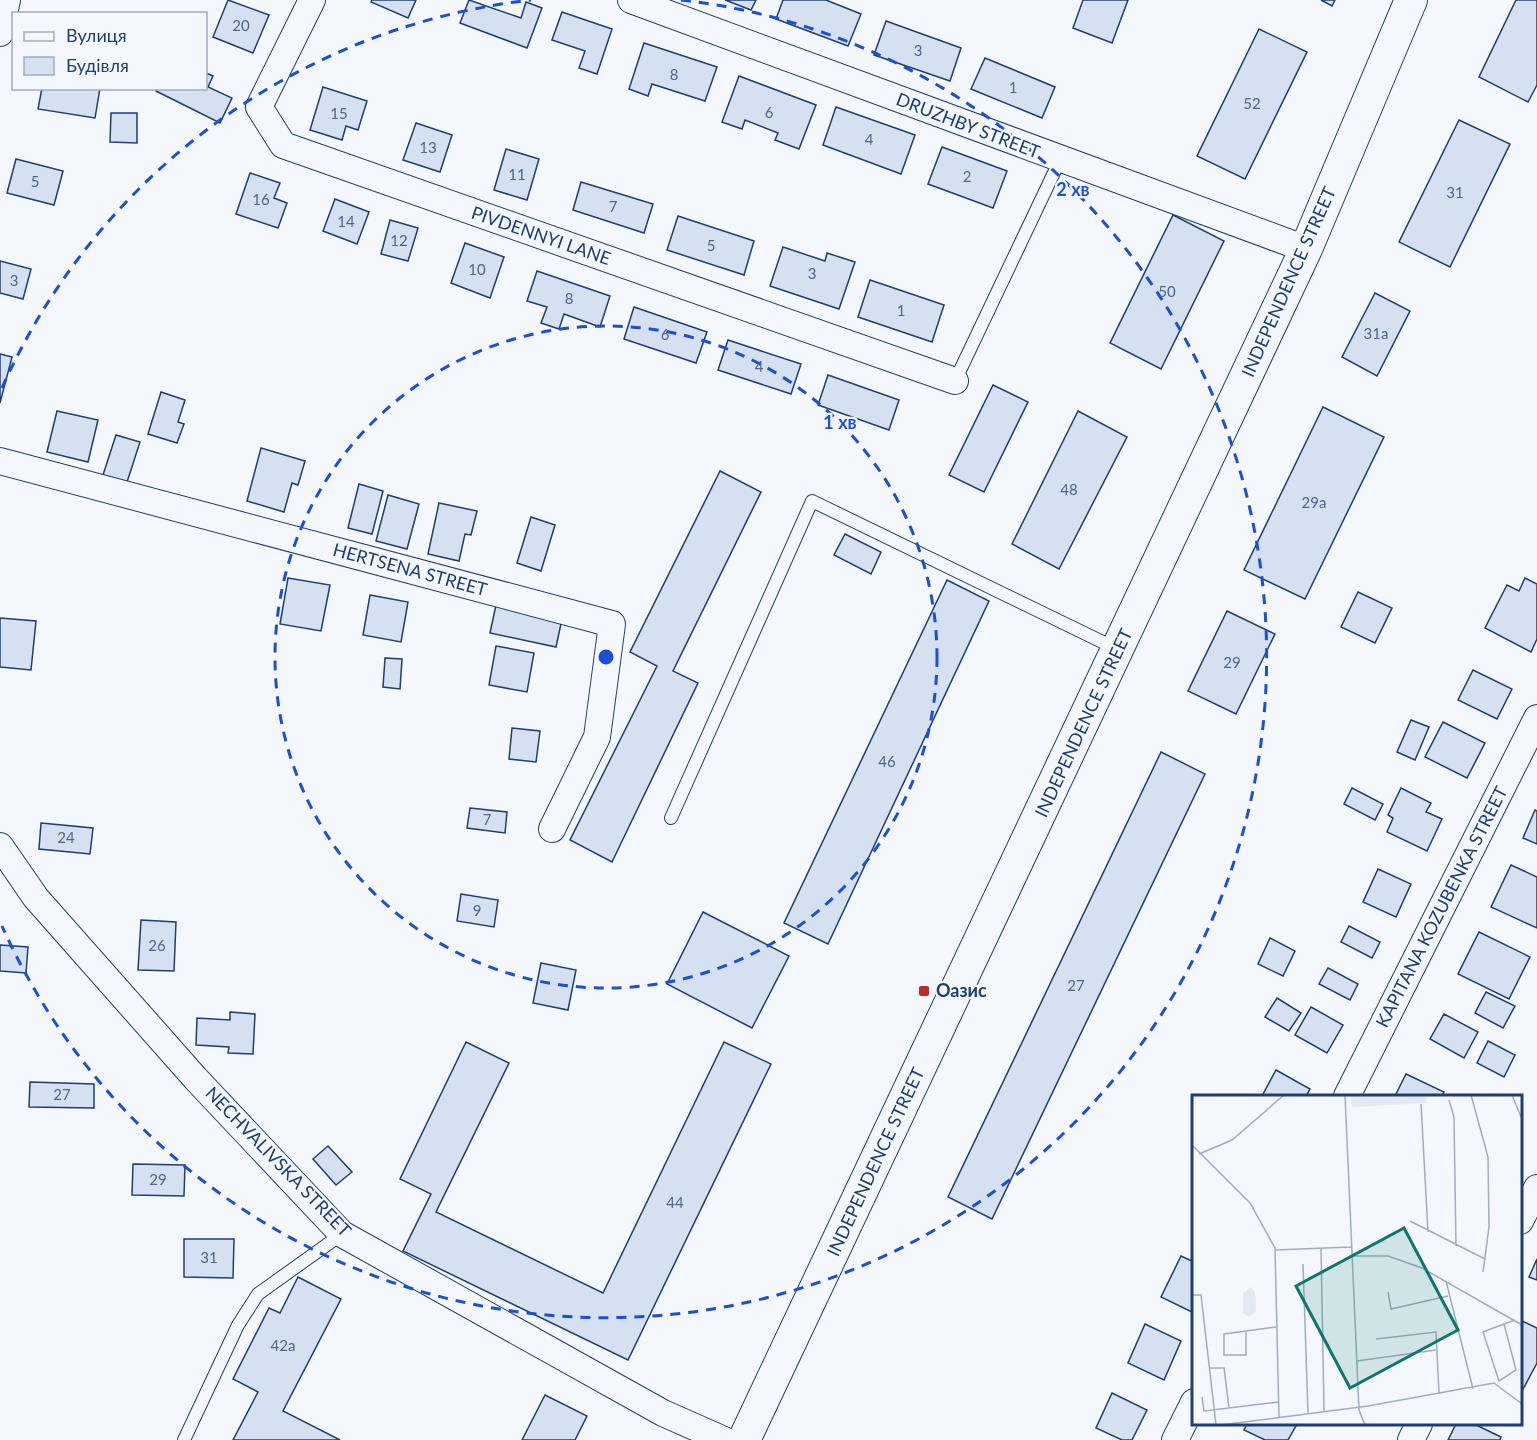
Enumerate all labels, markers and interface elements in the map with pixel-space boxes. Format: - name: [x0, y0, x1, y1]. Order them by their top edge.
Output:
- legend: [12, 12, 207, 90]
- house number: 20: [232, 16, 250, 34]
- text: Вулиця: [66, 24, 127, 46]
- house number: 3: [914, 41, 922, 59]
- text: Будівля: [66, 54, 129, 76]
- house number: 8: [670, 65, 678, 83]
- house number: 1: [1009, 78, 1017, 96]
- street label: DRUZHBY STREET: [893, 88, 1044, 163]
- house number: 52: [1243, 94, 1261, 112]
- house number: 6: [765, 103, 774, 121]
- house number: 15: [330, 104, 348, 122]
- house number: 4: [865, 130, 874, 148]
- house number: 13: [419, 138, 437, 156]
- house number: 11: [508, 165, 526, 183]
- house number: 2: [963, 167, 971, 185]
- house number: 5: [31, 172, 39, 190]
- text: 2 хв: [1056, 178, 1090, 200]
- street label: INDEPENDENCE STREET: [1236, 183, 1340, 380]
- house number: 31: [1446, 183, 1464, 201]
- house number: 16: [252, 190, 270, 208]
- house number: 7: [609, 197, 618, 215]
- street label: PIVDENNYI LANE: [469, 201, 614, 269]
- house number: 14: [337, 212, 355, 230]
- house number: 12: [390, 231, 408, 249]
- house number: 5: [707, 236, 715, 254]
- house number: 10: [468, 260, 486, 278]
- house number: 3: [808, 264, 816, 282]
- house number: 3: [10, 271, 18, 289]
- house number: 50: [1158, 282, 1176, 300]
- house number: 8: [565, 289, 573, 307]
- house number: 1: [897, 301, 905, 319]
- house number: 31а: [1364, 324, 1388, 342]
- house number: 6: [661, 325, 670, 343]
- house number: 4: [755, 357, 764, 375]
- text: 1 хв: [823, 411, 857, 433]
- house number: 48: [1060, 480, 1078, 498]
- house number: 29а: [1302, 493, 1326, 511]
- street label: HERTSENA STREET: [331, 538, 490, 600]
- street label: INDEPENDENCE STREET: [1030, 624, 1137, 820]
- centre of rings: [596, 647, 616, 667]
- house number: 29: [1223, 653, 1241, 671]
- house number: 46: [878, 752, 896, 770]
- street label: KAPITANA KOZUBENKA STREET: [1371, 782, 1512, 1031]
- house number: 7: [483, 810, 492, 828]
- house number: 24: [57, 828, 75, 846]
- house number: 9: [473, 901, 481, 919]
- house number: 26: [148, 936, 166, 954]
- house number: 27: [1067, 976, 1085, 994]
- place label: Оазис: [936, 979, 987, 1001]
- marker: Оазис: [917, 984, 931, 998]
- street label: INDEPENDENCE STREET: [822, 1063, 929, 1259]
- street label: NECHVALIVSKA STREET: [201, 1082, 356, 1241]
- house number: 27: [53, 1085, 71, 1103]
- inset map: [1192, 1095, 1522, 1425]
- house number: 29: [149, 1170, 167, 1188]
- house number: 44: [666, 1193, 684, 1211]
- house number: 31: [200, 1248, 218, 1266]
- house number: 42а: [271, 1336, 295, 1354]

